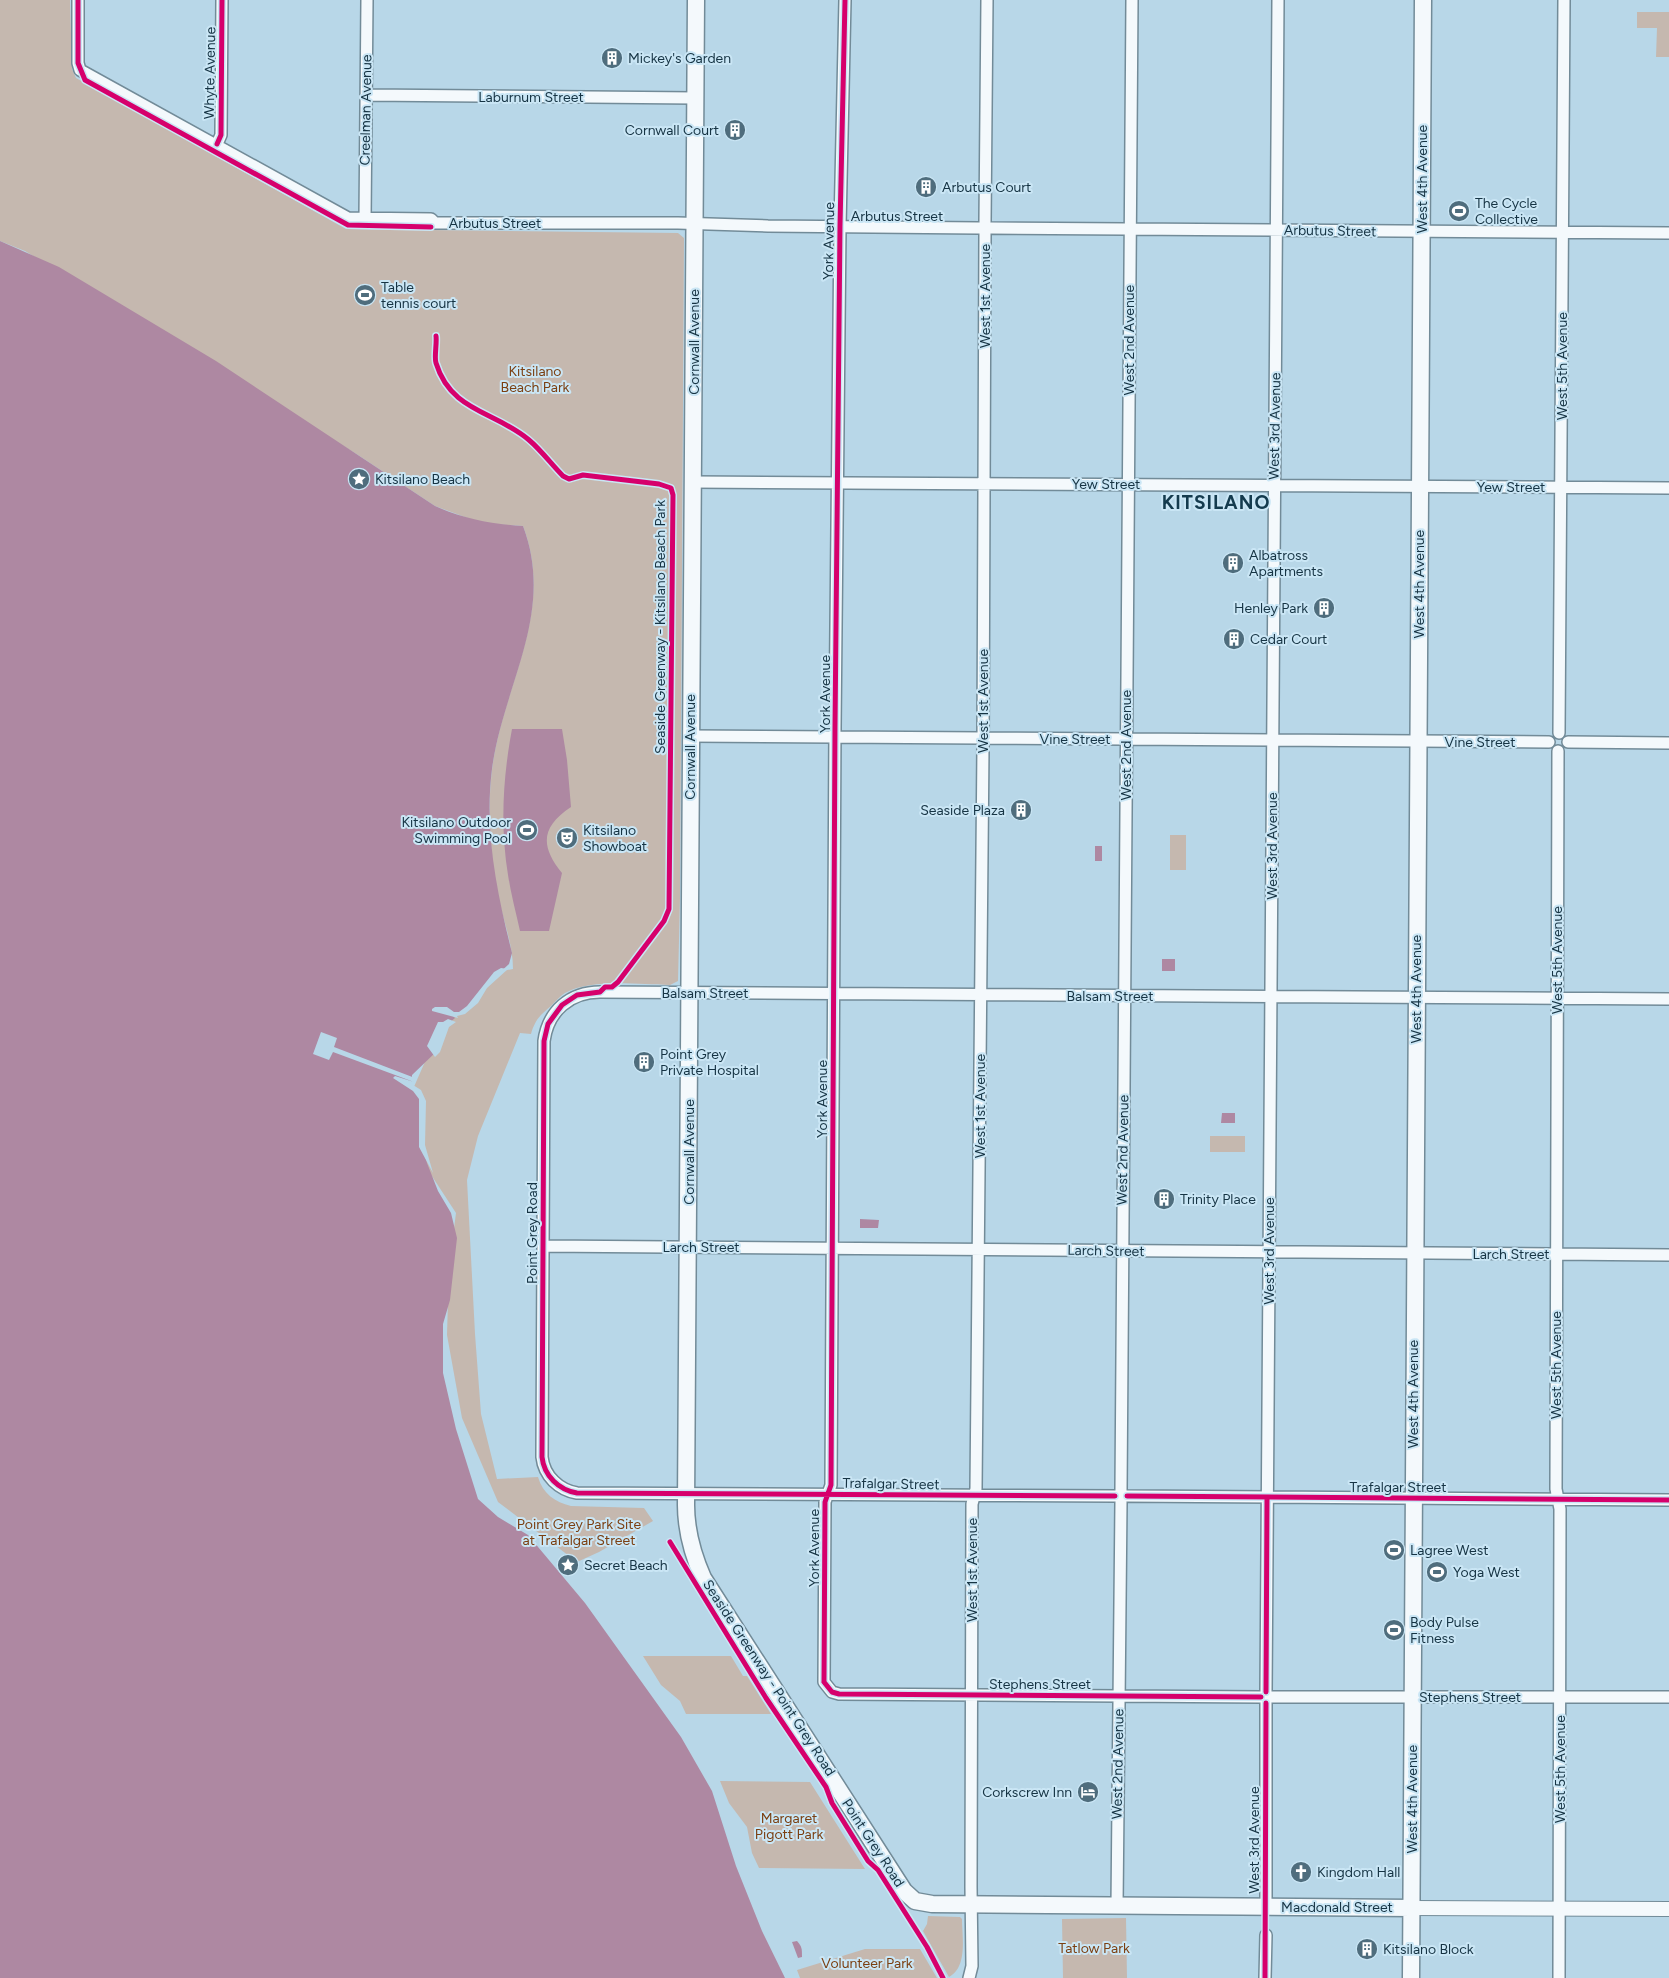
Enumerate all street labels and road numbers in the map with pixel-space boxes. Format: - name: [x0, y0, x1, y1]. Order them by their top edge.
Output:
- street label: Whyte Avenue: [201, 26, 219, 119]
- street label: Creelman Avenue: [357, 54, 375, 166]
- street label: Laburnum Street: [478, 89, 584, 106]
- street label: West 4th Avenue: [1414, 124, 1431, 233]
- street label: York Avenue: [820, 201, 838, 280]
- street label: Arbutus Street: [851, 208, 943, 225]
- street label: Arbutus Street: [449, 215, 541, 232]
- street label: Arbutus Street: [1284, 222, 1376, 240]
- street label: West 1st Avenue: [977, 244, 994, 348]
- street label: West 2nd Avenue: [1121, 284, 1138, 395]
- street label: Cornwall Avenue: [686, 289, 703, 395]
- street label: West 5th Avenue: [1554, 312, 1571, 420]
- street label: West 3rd Avenue: [1266, 372, 1284, 480]
- street label: Yew Street: [1072, 476, 1140, 493]
- street label: Yew Street: [1477, 479, 1545, 496]
- street label: Seaside Greenway - Kitsilano Beach Park: [652, 500, 669, 754]
- street label: West 4th Avenue: [1411, 529, 1428, 638]
- street label: West 1st Avenue: [975, 649, 992, 753]
- street label: York Avenue: [817, 655, 834, 733]
- street label: West 2nd Avenue: [1118, 689, 1135, 800]
- street label: Cornwall Avenue: [682, 694, 699, 800]
- street label: Vine Street: [1039, 731, 1111, 748]
- street label: Vine Street: [1444, 734, 1516, 751]
- street label: West 3rd Avenue: [1264, 792, 1281, 900]
- street label: West 5th Avenue: [1549, 906, 1566, 1014]
- street label: West 4th Avenue: [1408, 934, 1425, 1043]
- street label: Balsam Street: [661, 985, 749, 1002]
- street label: Balsam Street: [1066, 988, 1154, 1005]
- street label: West 1st Avenue: [972, 1054, 989, 1158]
- street label: York Avenue: [814, 1060, 831, 1138]
- street label: West 2nd Avenue: [1114, 1094, 1132, 1205]
- street label: Cornwall Avenue: [681, 1099, 698, 1205]
- street label: Point Grey Road: [524, 1182, 541, 1284]
- street label: West 3rd Avenue: [1261, 1197, 1278, 1305]
- street label: Larch Street: [662, 1239, 740, 1256]
- street label: Larch Street: [1067, 1242, 1145, 1260]
- street label: Larch Street: [1472, 1246, 1550, 1263]
- street label: West 5th Avenue: [1548, 1311, 1565, 1419]
- street label: West 4th Avenue: [1405, 1339, 1422, 1448]
- street label: Trafalgar Street: [842, 1475, 940, 1493]
- street label: Trafalgar Street: [1349, 1479, 1447, 1496]
- street label: York Avenue: [806, 1509, 823, 1587]
- street label: West 1st Avenue: [964, 1518, 981, 1622]
- street label: Seaside Greenway - Point Grey Road: [699, 1577, 839, 1779]
- street label: Stephens Street: [989, 1676, 1091, 1693]
- street label: Stephens Street: [1419, 1689, 1521, 1706]
- street label: West 2nd Avenue: [1109, 1708, 1127, 1819]
- street label: West 5th Avenue: [1552, 1715, 1569, 1823]
- street label: West 4th Avenue: [1404, 1744, 1421, 1853]
- street label: West 3rd Avenue: [1246, 1786, 1263, 1894]
- street label: Point Grey Road: [838, 1796, 908, 1890]
- street label: Macdonald Street: [1281, 1899, 1393, 1916]

